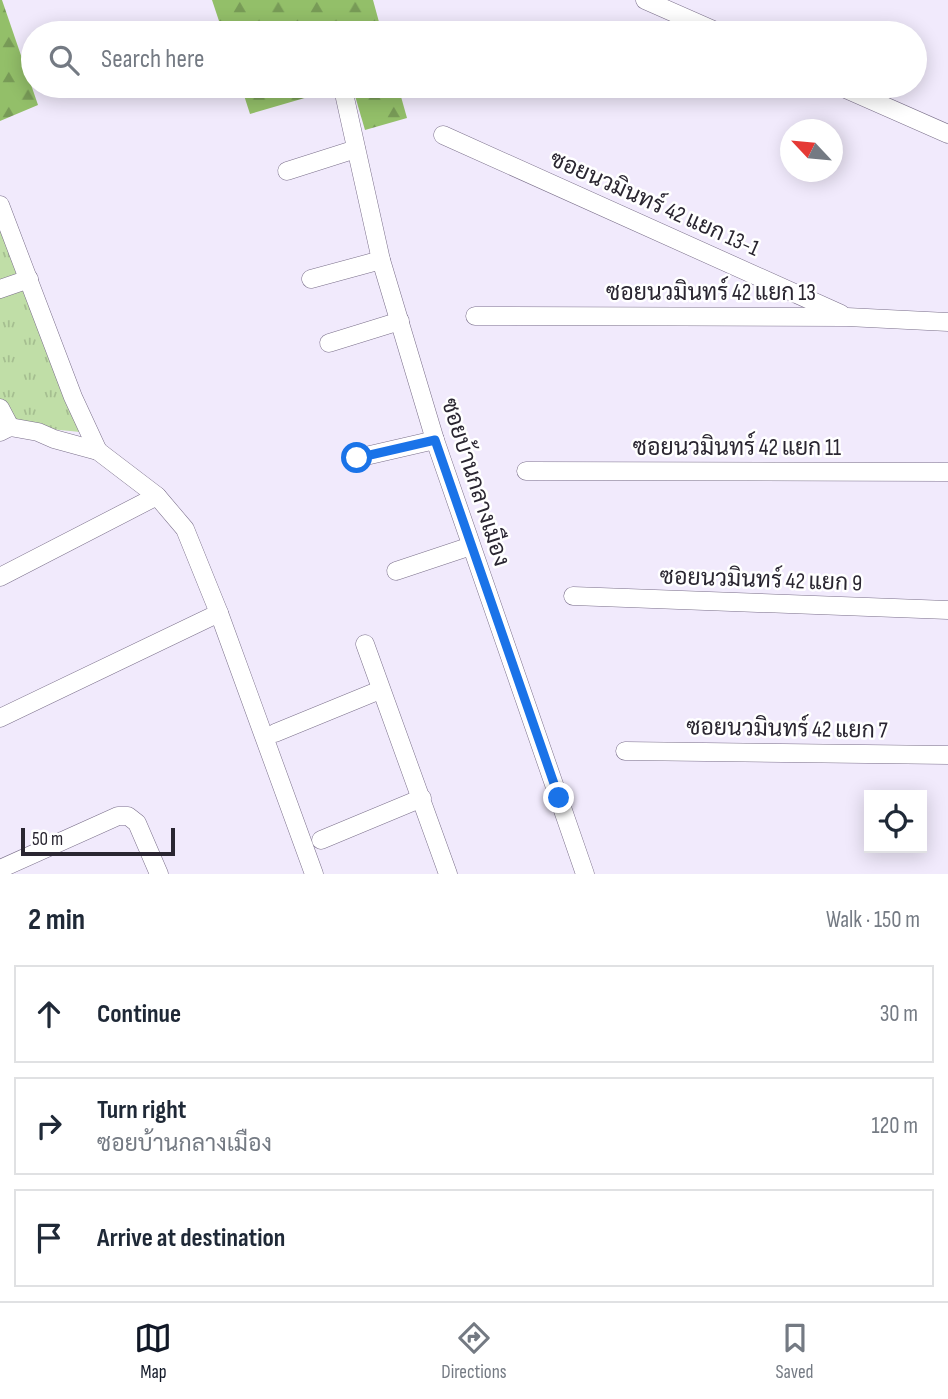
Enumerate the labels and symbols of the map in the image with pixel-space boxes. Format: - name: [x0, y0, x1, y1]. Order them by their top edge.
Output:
- north arrow: [780, 119, 843, 182]
- street label: ซอยนวมินทร์ 42 แยก 13-1: [545, 142, 765, 263]
- street label: ซอยนวมินทร์ 42 แยก 13: [606, 276, 816, 307]
- street label: ซอยบ้านกลางเมือง: [435, 394, 517, 570]
- street label: ซอยนวมินทร์ 42 แยก 11: [633, 431, 841, 462]
- route start: [341, 442, 372, 473]
- street label: ซอยนวมินทร์ 42 แยก 9: [659, 559, 863, 598]
- street label: ซอยนวมินทร์ 42 แยก 7: [686, 710, 888, 745]
- route end: [543, 782, 574, 813]
- scale bar: [21, 825, 175, 857]

